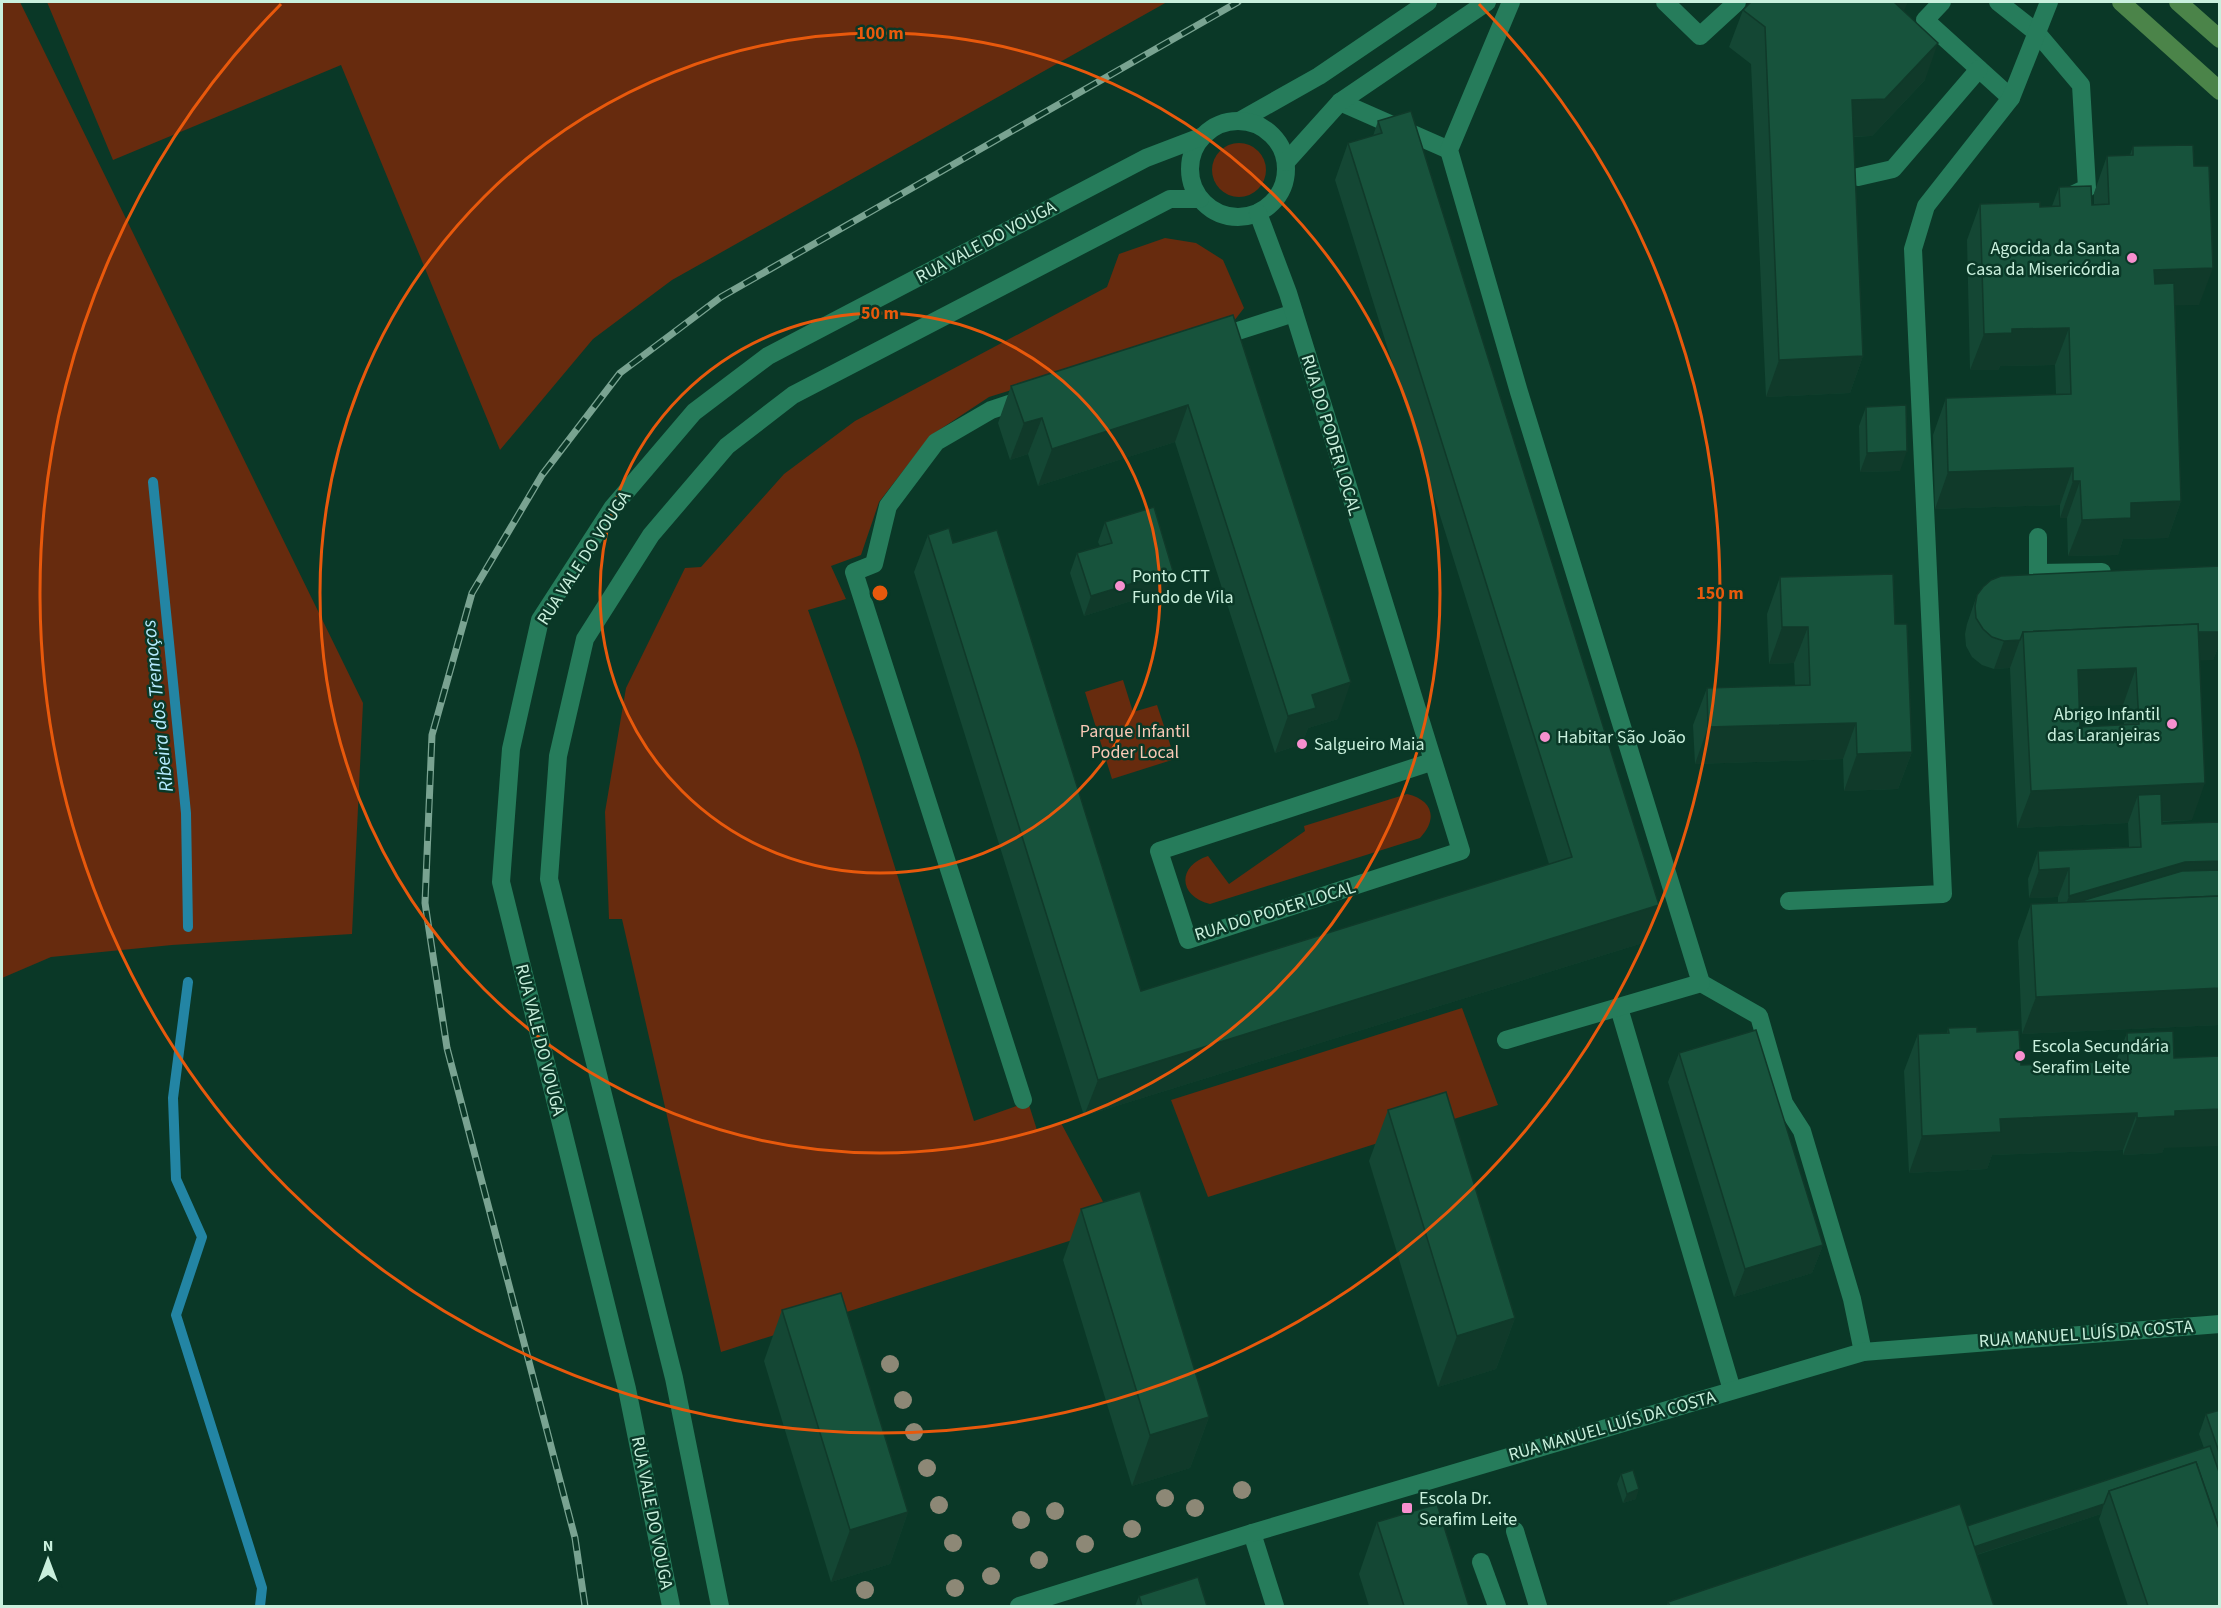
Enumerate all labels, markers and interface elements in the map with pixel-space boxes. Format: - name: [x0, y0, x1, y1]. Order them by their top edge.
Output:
- text: 100 m: [856, 21, 904, 46]
- street label: RUA VALE DO VOUGA: [911, 194, 1061, 290]
- place label: Agocida da Santa Casa da Misericórdia: [1966, 236, 2120, 282]
- marker: Agocida da Santa Casa da Misericórdia: [2125, 251, 2139, 265]
- text: 50 m: [861, 301, 899, 326]
- street label: RUA DO PODER LOCAL: [1295, 351, 1367, 519]
- street label: RUA VALE DO VOUGA: [531, 486, 637, 630]
- place label: Ponto CTT Fundo de Vila: [1132, 564, 1233, 610]
- marker: Ponto CTT Fundo de Vila: [1113, 579, 1127, 593]
- text: 150 m: [1696, 581, 1744, 606]
- centre of rings: [870, 583, 890, 603]
- water label: Ribeira dos Tremoços: [135, 618, 181, 794]
- place label: Abrigo Infantil das Laranjeiras: [2047, 702, 2160, 748]
- marker: Abrigo Infantil das Laranjeiras: [2165, 717, 2179, 731]
- park label: Parque Infantil Poder Local: [1080, 719, 1190, 765]
- place label: Habitar São João: [1557, 725, 1686, 750]
- marker: Habitar São João: [1538, 730, 1552, 744]
- place label: Salgueiro Maia: [1314, 732, 1425, 757]
- marker: Salgueiro Maia: [1295, 737, 1309, 751]
- street label: RUA DO PODER LOCAL: [1191, 875, 1359, 947]
- street label: RUA VALE DO VOUGA: [509, 961, 571, 1119]
- place label: Escola Secundária Serafim Leite: [2032, 1034, 2169, 1080]
- marker: Escola Secundária Serafim Leite: [2013, 1049, 2027, 1063]
- street label: RUA MANUEL LUÍS DA COSTA: [1978, 1314, 2194, 1354]
- street label: RUA MANUEL LUÍS DA COSTA: [1505, 1384, 1719, 1468]
- street label: RUA VALE DO VOUGA: [625, 1434, 679, 1592]
- place label: Escola Dr. Serafim Leite: [1419, 1486, 1517, 1532]
- marker: Escola Dr. Serafim Leite: [1400, 1501, 1414, 1515]
- north arrow: [18, 1530, 78, 1590]
- text: N: [43, 1535, 53, 1557]

